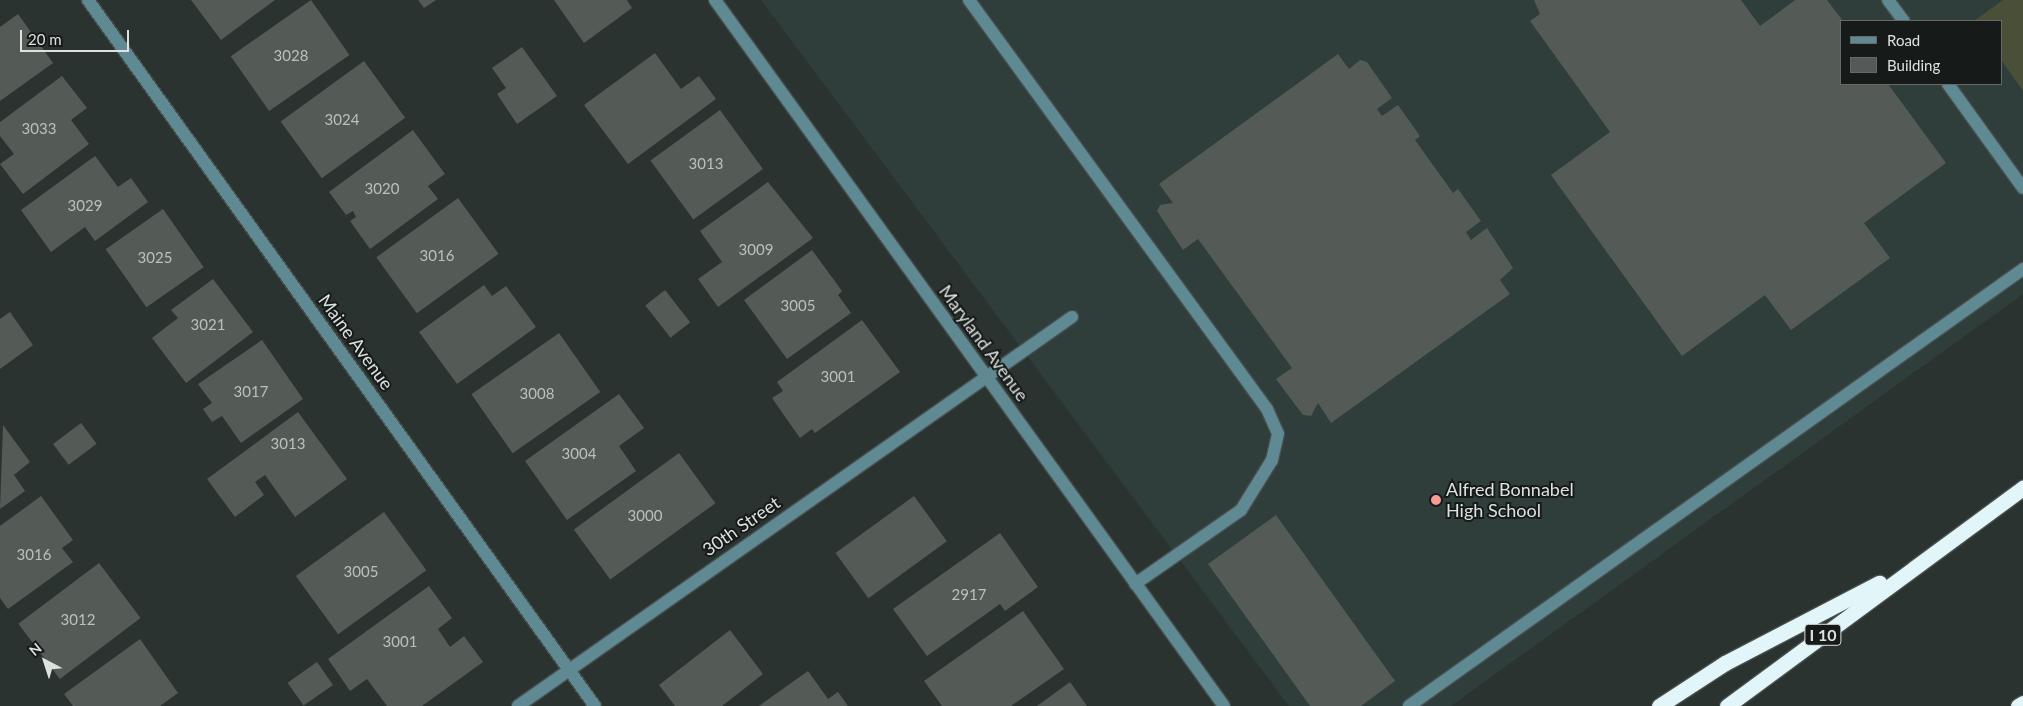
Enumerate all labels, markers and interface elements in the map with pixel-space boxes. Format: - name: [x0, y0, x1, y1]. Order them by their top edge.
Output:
- scale bar: [22, 20, 131, 52]
- legend: [1840, 20, 2003, 85]
- text: 20 m: [28, 30, 62, 48]
- text: Road: [1887, 31, 1920, 49]
- house number: 3028: [274, 47, 308, 65]
- text: Building: [1887, 56, 1940, 74]
- house number: 3024: [325, 111, 359, 129]
- house number: 3033: [22, 120, 56, 138]
- house number: 3013: [689, 155, 723, 173]
- house number: 3020: [365, 180, 399, 198]
- house number: 3029: [68, 197, 102, 215]
- house number: 3009: [739, 241, 773, 259]
- house number: 3016: [420, 247, 454, 265]
- house number: 3025: [138, 249, 172, 267]
- street label: Maryland Avenue: [934, 281, 1034, 405]
- street label: Maine Avenue: [314, 290, 398, 394]
- house number: 3005: [781, 297, 815, 315]
- house number: 3021: [191, 316, 225, 334]
- house number: 3001: [821, 368, 855, 386]
- house number: 3017: [234, 383, 268, 401]
- house number: 3008: [520, 385, 554, 403]
- house number: 3013: [271, 435, 305, 453]
- house number: 3004: [562, 445, 596, 463]
- place label: Alfred Bonnabel High School: [1446, 479, 1574, 522]
- street label: 30th Street: [698, 492, 784, 560]
- marker: Alfred Bonnabel High School: [1430, 494, 1442, 506]
- house number: 3000: [628, 507, 662, 525]
- house number: 3016: [17, 546, 51, 564]
- house number: 3005: [344, 563, 378, 581]
- house number: 2917: [952, 586, 986, 604]
- house number: 3012: [61, 611, 95, 629]
- road number: I 10: [1804, 622, 1842, 648]
- house number: 3001: [383, 633, 417, 651]
- north arrow: [20, 636, 70, 686]
- text: N: [25, 639, 45, 659]

